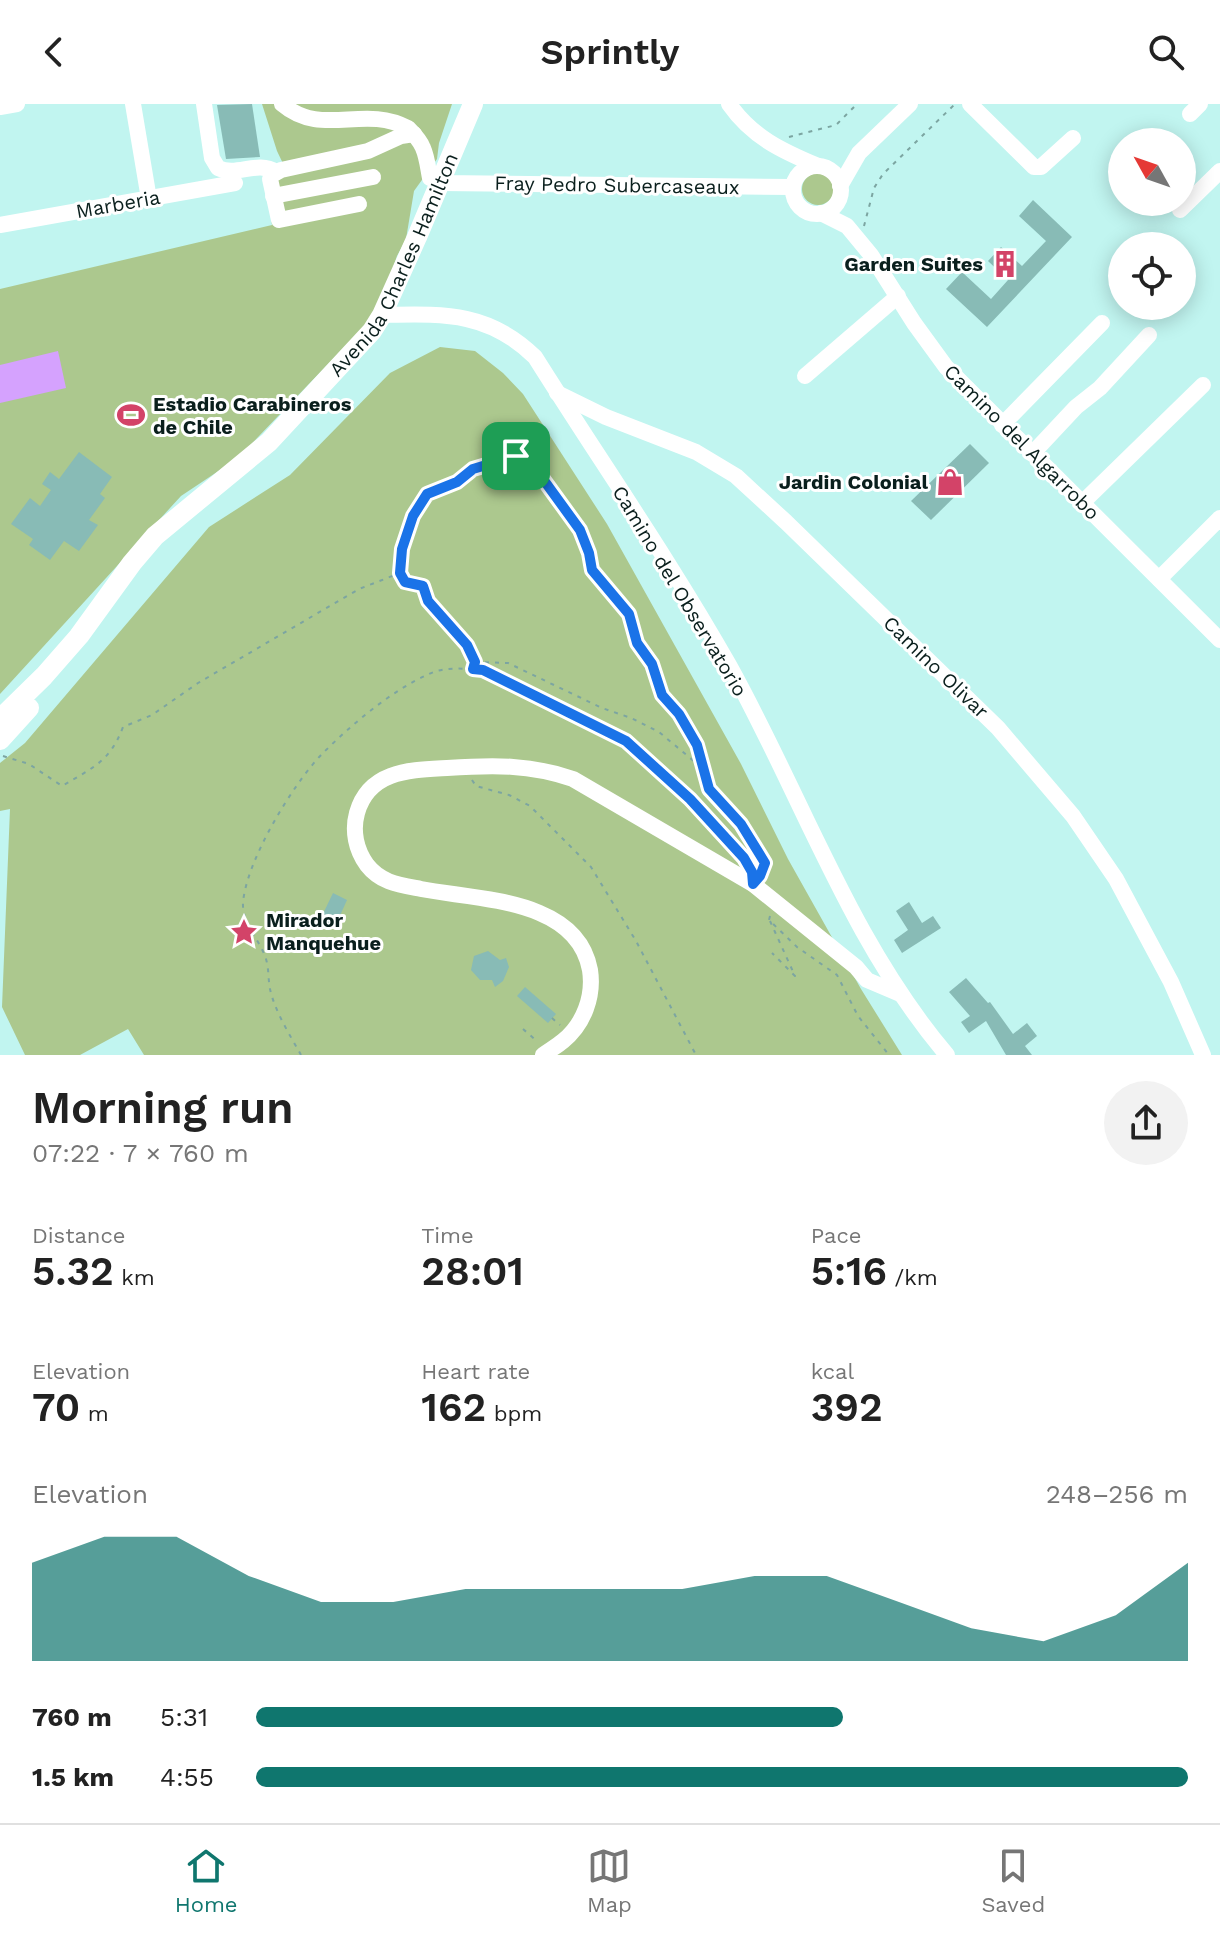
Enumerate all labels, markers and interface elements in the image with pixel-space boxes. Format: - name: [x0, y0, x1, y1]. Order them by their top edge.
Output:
- icon: back: [32, 30, 76, 74]
- icon: search: [1144, 30, 1188, 74]
- text: Sprintly: [540, 31, 680, 73]
- north arrow: [1108, 128, 1196, 216]
- map controls: [1108, 128, 1196, 320]
- street label: Avenida Charles Hamilton: [324, 149, 463, 381]
- street label: Fray Pedro Subercaseaux: [494, 171, 740, 199]
- street label: Marberia: [74, 185, 162, 223]
- button: locate: [1108, 232, 1196, 320]
- building icon: Garden Suites: [990, 249, 1020, 279]
- place label: Garden Suites: [844, 252, 983, 276]
- street label: Camino del Algarrobo: [939, 359, 1105, 525]
- place label: Estadio Carabineros de Chile: [153, 392, 352, 439]
- sports icon: Estadio Carabineros de Chile: [116, 400, 146, 430]
- pin: [482, 422, 550, 490]
- icon: arrive: [494, 434, 538, 478]
- shop icon: Jardin Colonial: [935, 467, 965, 497]
- place label: Jardin Colonial: [779, 470, 928, 494]
- street label: Camino del Observatorio: [608, 481, 752, 701]
- street label: Camino Olivar: [879, 611, 993, 723]
- place label: Mirador Manquehue: [266, 908, 381, 955]
- place icon: Mirador Manquehue: [229, 917, 259, 947]
- button: share: [1104, 1081, 1188, 1165]
- text: Morning run: [32, 1082, 293, 1134]
- text: 07:22 · 7 × 760 m: [32, 1138, 249, 1168]
- text: Distance: [32, 1223, 126, 1248]
- text: Time: [421, 1223, 474, 1248]
- text: Pace: [811, 1223, 862, 1248]
- text: 5.32: [32, 1248, 114, 1295]
- text: 28:01: [421, 1248, 524, 1295]
- text: 5:16: [811, 1248, 887, 1295]
- text: km: [114, 1265, 155, 1290]
- text: /km: [887, 1265, 938, 1290]
- text: Elevation: [32, 1359, 130, 1384]
- text: Heart rate: [421, 1359, 530, 1384]
- text: kcal: [811, 1359, 854, 1384]
- text: 70: [32, 1384, 80, 1431]
- text: 162: [421, 1384, 486, 1431]
- text: 392: [811, 1384, 883, 1431]
- text: m: [80, 1401, 109, 1426]
- text: bpm: [486, 1401, 542, 1426]
- text: Elevation: [32, 1479, 148, 1509]
- text: 248–256 m: [1046, 1479, 1188, 1509]
- text: 760 m: [32, 1702, 112, 1732]
- text: 5:31: [160, 1702, 208, 1732]
- text: 1.5 km: [32, 1762, 114, 1792]
- text: 4:55: [160, 1762, 214, 1792]
- tab: Home: [175, 1844, 238, 1917]
- tab: Map: [587, 1844, 632, 1917]
- tab: Saved: [981, 1844, 1045, 1917]

